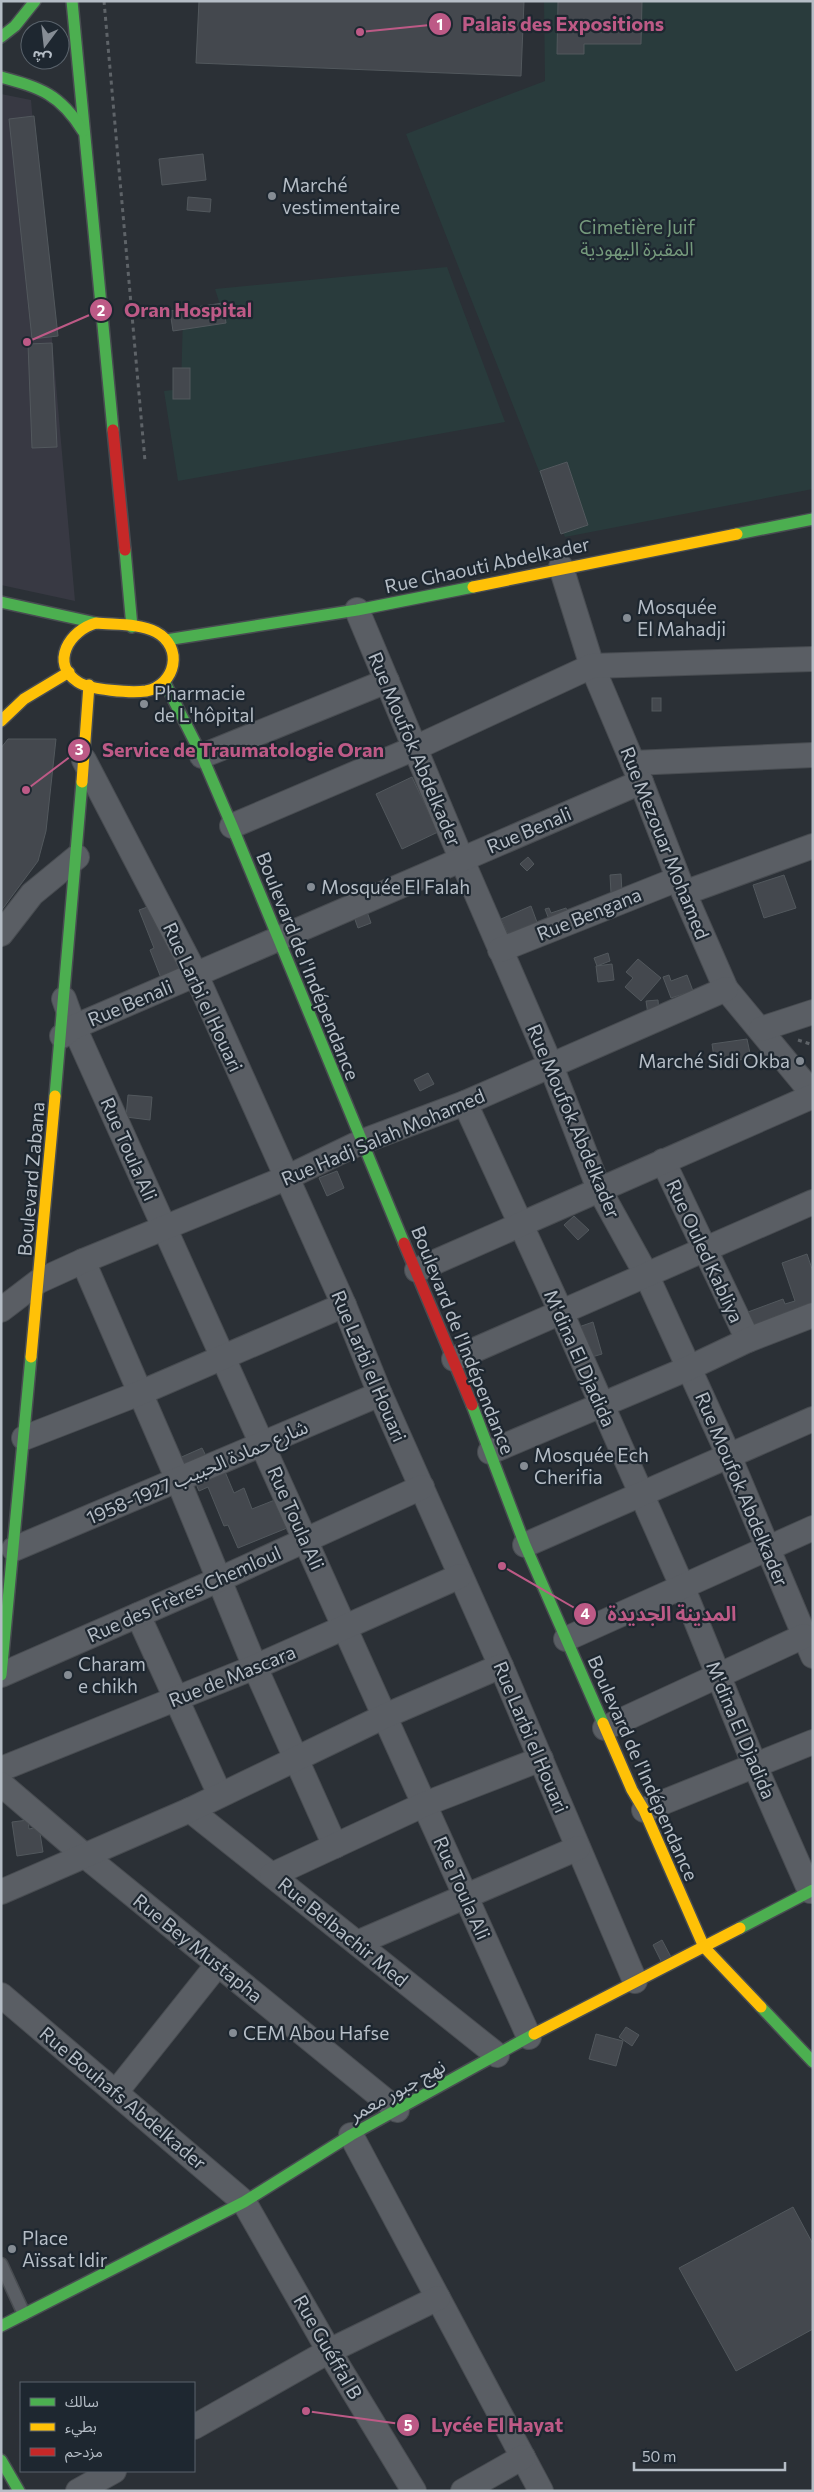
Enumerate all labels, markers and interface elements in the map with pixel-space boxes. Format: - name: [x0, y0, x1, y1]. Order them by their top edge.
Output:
- callout: Palais des Expositions: [427, 7, 675, 42]
- text: Palais des Expositions: [462, 11, 664, 35]
- text: 1: [437, 15, 443, 33]
- north arrow: [20, 20, 70, 70]
- text: ش: [30, 47, 53, 69]
- place label: Marché vestimentaire: [282, 173, 400, 218]
- marker: Marché vestimentaire: [266, 190, 278, 202]
- park label: Cimetière Juif المقبرة اليهودية: [579, 215, 696, 261]
- callout: Oran Hospital: [89, 293, 262, 328]
- text: Oran Hospital: [124, 297, 252, 321]
- text: 2: [97, 301, 105, 319]
- street label: Rue Ghaouti Abdelkader: [382, 531, 592, 597]
- place label: Mosquée El Mahadji: [637, 595, 726, 640]
- marker: Mosquée El Mahadji: [621, 612, 633, 624]
- street label: Rue Moufok Abdelkader: [364, 648, 467, 850]
- place label: Pharmacie de L'hôpital: [154, 681, 254, 726]
- marker: Pharmacie de L'hôpital: [138, 698, 150, 710]
- callout: Service de Traumatologie Oran: [67, 732, 394, 767]
- text: Service de Traumatologie Oran: [102, 737, 384, 761]
- text: 3: [75, 740, 84, 758]
- street label: Rue Mezouar Mohamed: [616, 743, 715, 942]
- street label: Rue Benali: [483, 801, 575, 858]
- street label: Boulevard de l'Indépendance: [252, 848, 365, 1083]
- place label: Mosquée El Falah: [321, 875, 470, 898]
- marker: Mosquée El Falah: [305, 881, 317, 893]
- street label: Rue Bengana: [533, 882, 645, 945]
- street label: Rue Larbi el Houari: [159, 918, 248, 1075]
- street label: Rue Benali: [84, 974, 176, 1031]
- street label: Rue Moufok Abdelkader: [523, 1020, 626, 1222]
- place label: Marché Sidi Okba: [638, 1049, 790, 1072]
- marker: Marché Sidi Okba: [794, 1055, 806, 1067]
- street label: Rue Hadj Salah Mohamed: [278, 1083, 488, 1190]
- street label: Rue Toula Ali: [96, 1094, 162, 1204]
- street label: Boulevard Zabana: [12, 1101, 49, 1257]
- street label: Rue Ouled Kabliya: [662, 1175, 749, 1326]
- street label: Boulevard de l'Indépendance: [407, 1222, 520, 1457]
- street label: M'dina El Djadida: [540, 1286, 621, 1430]
- street label: Rue Larbi el Houari: [327, 1287, 412, 1445]
- street label: Rue Moufok Abdelkader: [691, 1388, 794, 1590]
- street label: شارع حمادة الحبيب 1927-1958: [82, 1414, 312, 1532]
- place label: Mosquée Ech Cherifia: [534, 1443, 649, 1488]
- marker: Mosquée Ech Cherifia: [518, 1460, 530, 1472]
- street label: Rue Toula Ali: [263, 1463, 329, 1573]
- street label: Rue des Frères Chemloul: [83, 1540, 284, 1647]
- callout: المدينة الجديدة: [573, 1597, 747, 1632]
- text: المدينة الجديدة: [607, 1601, 737, 1626]
- text: 4: [580, 1604, 590, 1622]
- street label: Rue de Mascara: [165, 1640, 299, 1711]
- place label: Charam e chikh: [78, 1652, 146, 1697]
- street label: Boulevard de l'Indépendance: [583, 1652, 704, 1884]
- street label: M'dina El Djadida: [702, 1657, 781, 1802]
- street label: Rue Larbi el Houari: [489, 1658, 574, 1816]
- marker: Charam e chikh: [62, 1669, 74, 1681]
- street label: Rue Toula Ali: [429, 1833, 495, 1943]
- street label: Rue Belbachir Med: [274, 1872, 413, 1991]
- street label: Rue Bey Mustapha: [129, 1888, 268, 2007]
- street label: Rue Bouhafs Abdelkader: [35, 2021, 212, 2174]
- place label: CEM Abou Hafse: [243, 2021, 389, 2044]
- marker: CEM Abou Hafse: [227, 2027, 239, 2039]
- street label: نهج جبور معمر: [344, 2054, 451, 2129]
- place label: Place Aïssat Idir: [22, 2226, 108, 2271]
- marker: Place Aïssat Idir: [6, 2243, 18, 2255]
- street label: Rue Guéffal B: [289, 2291, 367, 2403]
- legend: [20, 2382, 195, 2472]
- text: سالك: [65, 2392, 99, 2410]
- callout: Lycée El Hayat: [396, 2408, 573, 2443]
- text: Lycée El Hayat: [431, 2412, 563, 2436]
- text: 5: [404, 2416, 413, 2434]
- text: بطيء: [65, 2417, 97, 2438]
- scale bar: [634, 2440, 785, 2472]
- text: مزدحم: [65, 2442, 103, 2463]
- text: 50 m: [642, 2447, 676, 2465]

